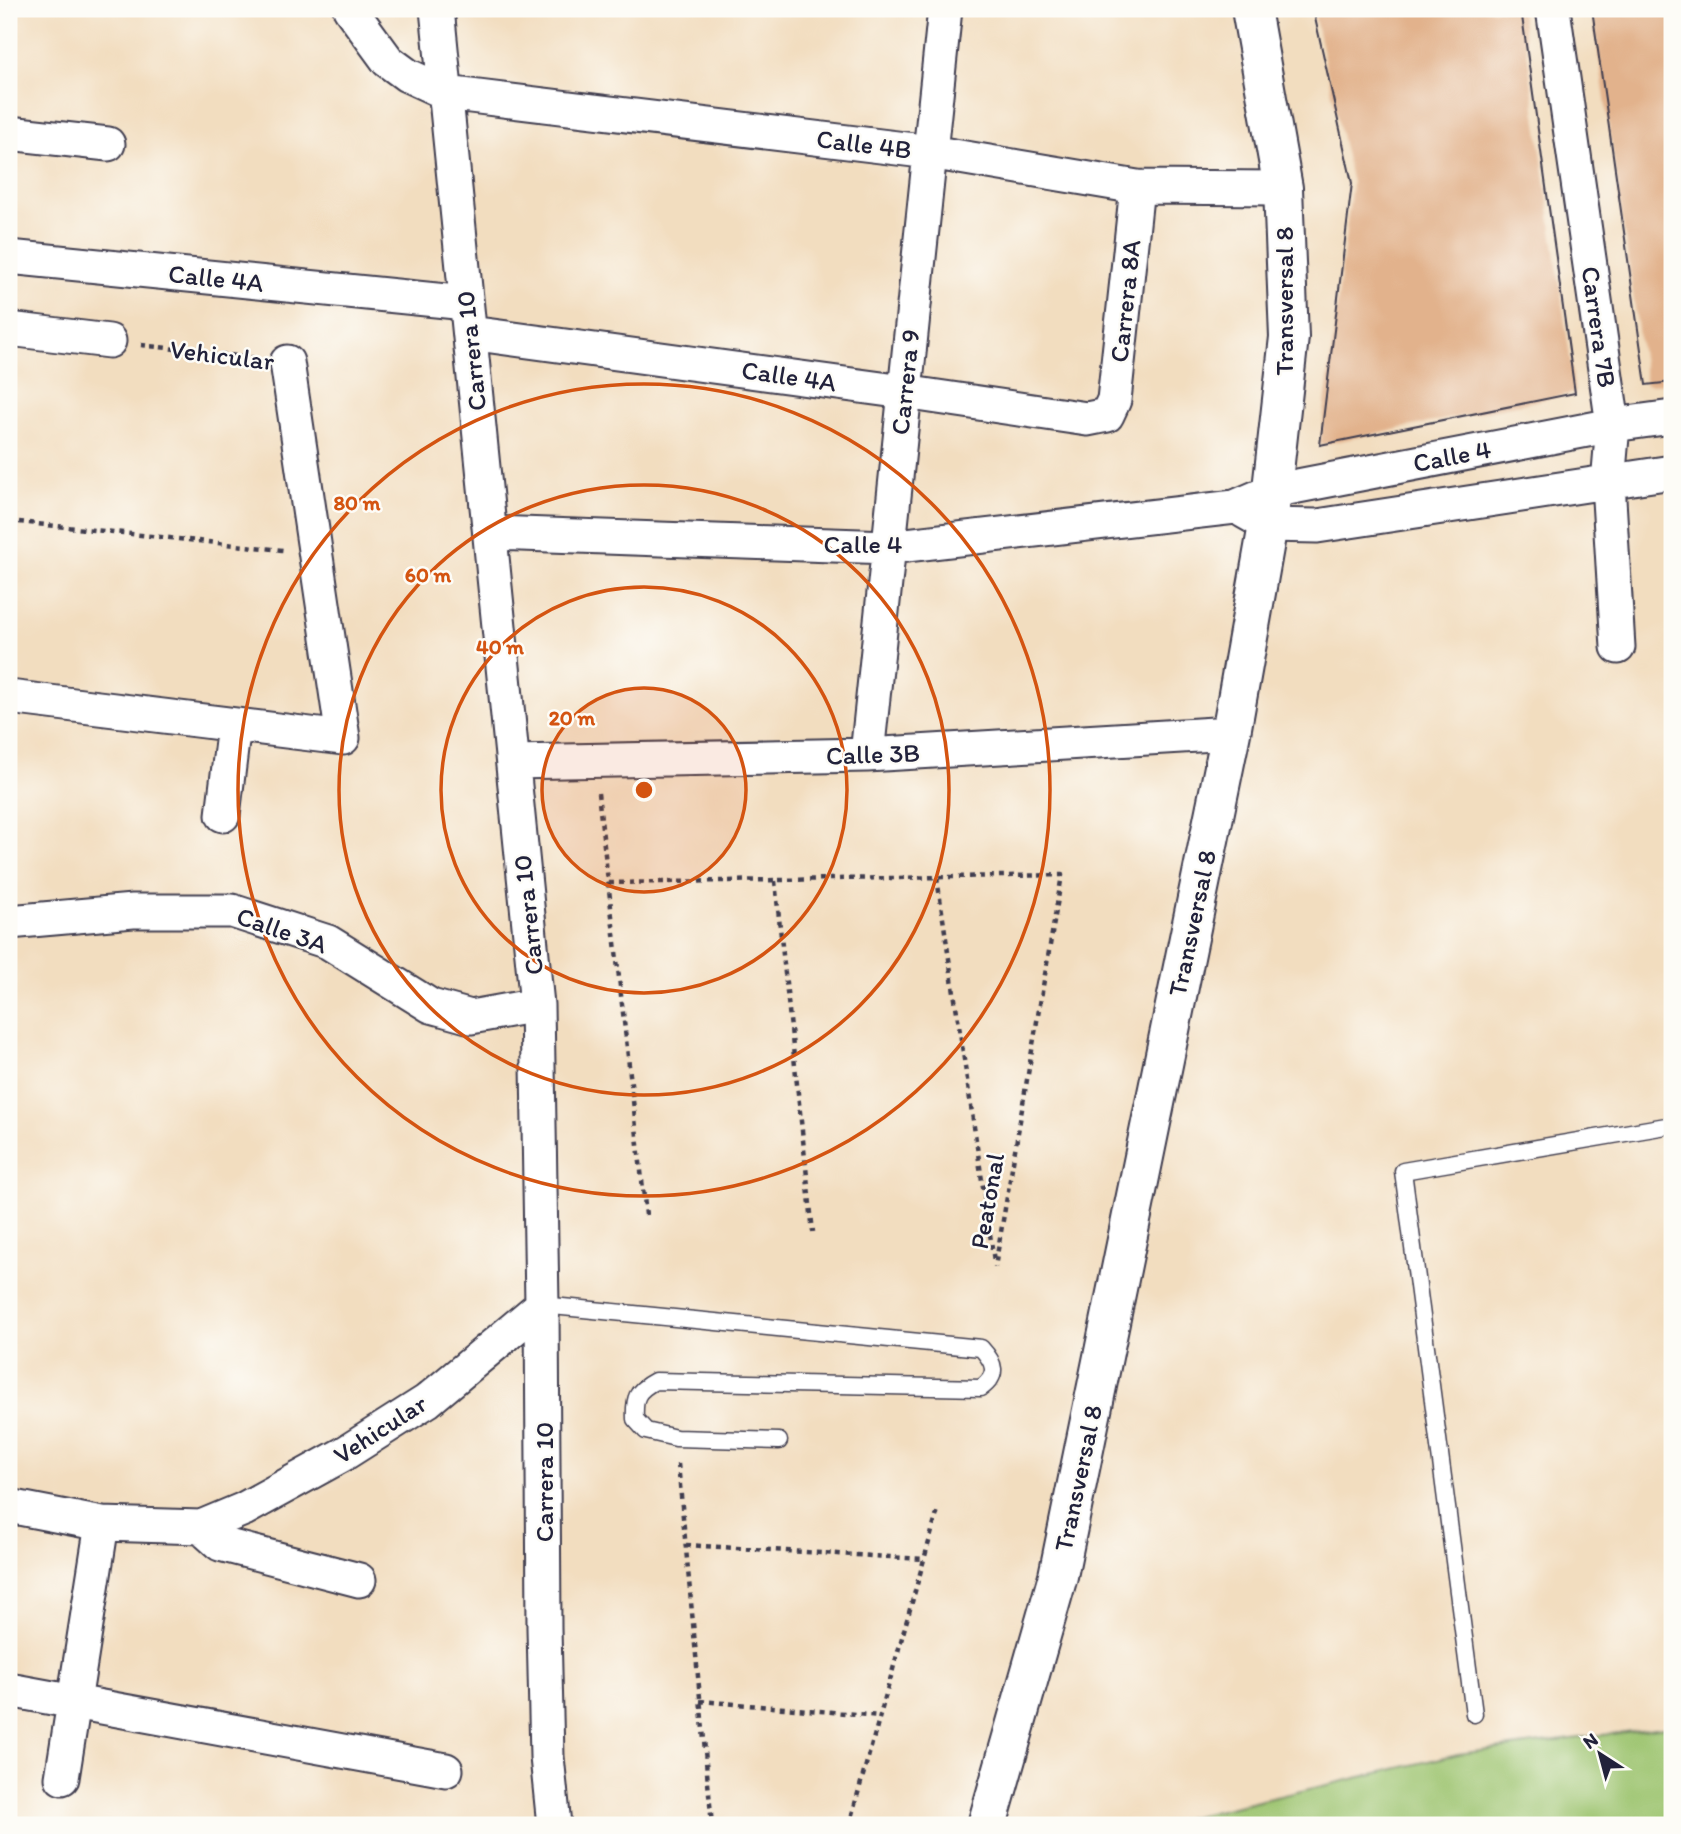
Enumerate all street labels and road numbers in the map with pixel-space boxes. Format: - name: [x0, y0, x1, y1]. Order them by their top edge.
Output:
- street label: Calle 4B: [815, 122, 913, 166]
- street label: Transversal 8: [1268, 227, 1300, 375]
- street label: Carrera 8A: [1103, 238, 1147, 364]
- street label: Calle 4A: [167, 257, 265, 299]
- street label: Carrera 7B: [1575, 264, 1623, 390]
- street label: Carrera 10: [449, 289, 493, 413]
- street label: Carrera 9: [884, 328, 926, 436]
- street label: Vehicular: [168, 333, 277, 377]
- street label: Calle 4A: [740, 354, 839, 399]
- street label: Calle 4: [1410, 433, 1494, 479]
- street label: Calle 4: [824, 528, 903, 560]
- street label: Calle 3B: [825, 736, 921, 772]
- street label: Transversal 8: [1161, 847, 1223, 999]
- street label: Carrera 10: [506, 853, 550, 977]
- street label: Calle 3A: [232, 900, 332, 961]
- street label: Peatonal: [963, 1150, 1011, 1252]
- street label: Vehicular: [327, 1387, 433, 1471]
- street label: Transversal 8: [1047, 1402, 1109, 1554]
- street label: Carrera 10: [528, 1422, 560, 1542]

